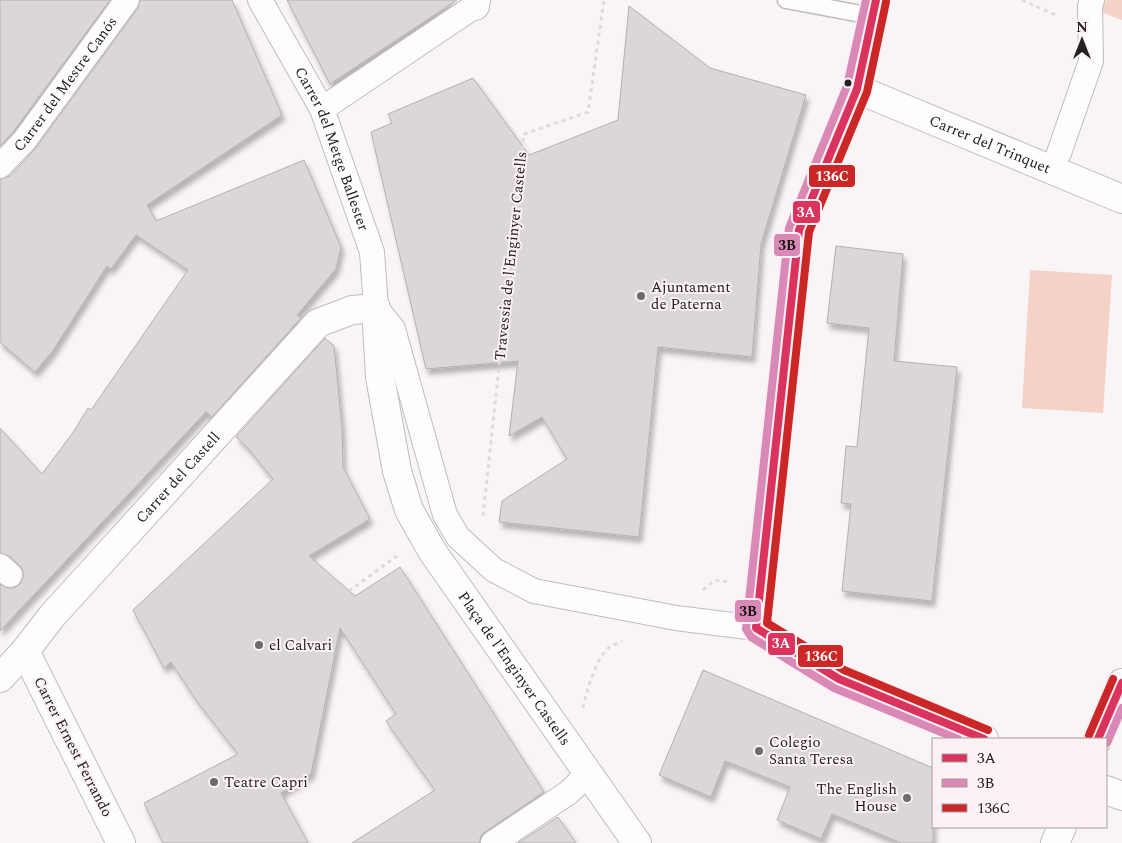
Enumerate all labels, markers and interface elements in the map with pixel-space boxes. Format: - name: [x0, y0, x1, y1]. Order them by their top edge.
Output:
- street label: Carrer del Mestre Canós: [8, 12, 123, 157]
- north arrow: [1057, 15, 1107, 65]
- text: N: [1076, 17, 1088, 38]
- street label: Carrer del Metge Ballester: [289, 62, 375, 234]
- unlabelled marker: [843, 78, 853, 88]
- street label: Carrer del Trinquet: [926, 109, 1054, 180]
- street label: Travessia de l'Enginyer Castells: [489, 150, 533, 362]
- line badge: 136C: [808, 164, 856, 188]
- text: 136C: [815, 166, 849, 187]
- line badge: 3A: [792, 200, 821, 224]
- text: 3A: [797, 202, 816, 223]
- line badge: 3B: [773, 233, 801, 257]
- text: 3B: [778, 235, 796, 256]
- place label: Ajuntament de Paterna: [651, 276, 731, 316]
- marker: Ajuntament de Paterna: [635, 290, 647, 302]
- street label: Carrer del Castell: [130, 426, 226, 528]
- street label: Plaça de l'Enginyer Castells: [452, 587, 577, 750]
- line badge: 3B: [734, 599, 762, 623]
- text: 3B: [739, 601, 757, 622]
- line badge: 3A: [767, 632, 796, 656]
- text: 3A: [772, 633, 791, 654]
- place label: el Calvari: [269, 634, 332, 657]
- marker: el Calvari: [253, 639, 265, 651]
- line badge: 136C: [797, 644, 844, 668]
- text: 136C: [804, 646, 838, 667]
- street label: Carrer Ernest Ferrando: [28, 673, 118, 821]
- place label: Colegio Santa Teresa: [769, 731, 854, 771]
- legend: [932, 738, 1107, 828]
- marker: Colegio Santa Teresa: [753, 745, 765, 757]
- text: 3A: [977, 747, 996, 770]
- place label: Teatre Capri: [224, 771, 308, 794]
- text: 3B: [977, 772, 995, 795]
- marker: Teatre Capri: [208, 776, 220, 788]
- place label: The English House: [816, 778, 897, 818]
- marker: The English House: [901, 792, 913, 804]
- text: 136C: [977, 797, 1010, 820]

